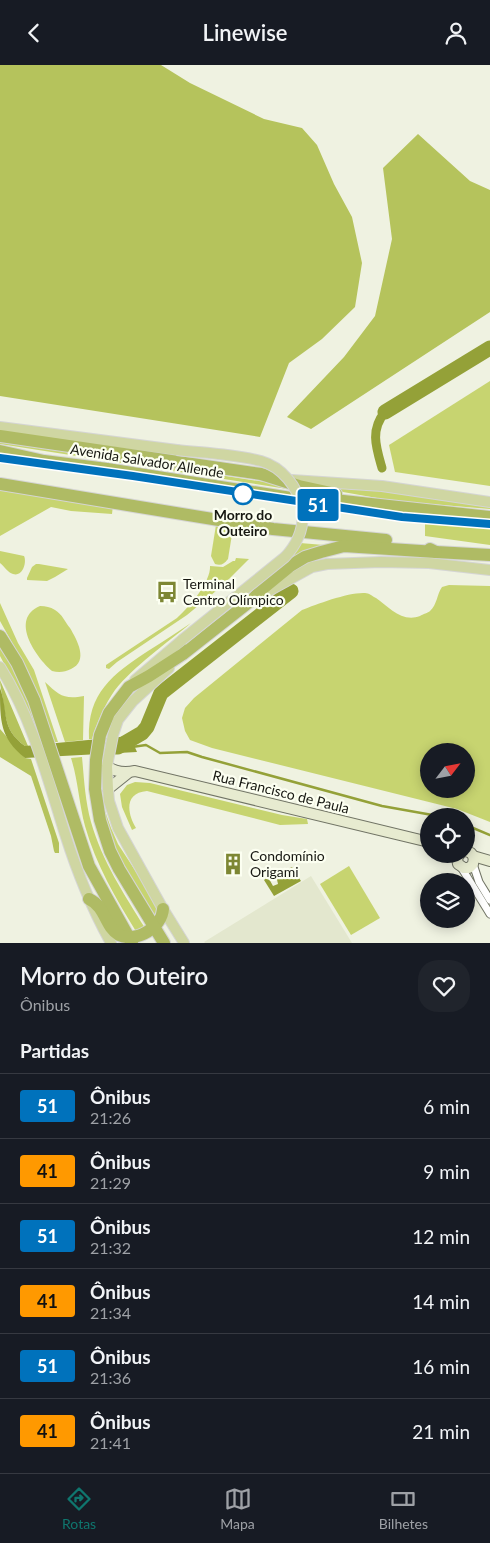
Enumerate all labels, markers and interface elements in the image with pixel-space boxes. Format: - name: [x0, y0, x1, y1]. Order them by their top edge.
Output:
- icon: back: [20, 19, 48, 47]
- text: Linewise: [203, 19, 287, 46]
- icon: person: [442, 19, 470, 47]
- street label: Avenida Salvador Allende: [69, 440, 225, 481]
- marker: Morro do Outeiro: [232, 483, 254, 505]
- line badge: 51: [296, 489, 340, 521]
- text: 51: [308, 494, 328, 516]
- place label: Morro do Outeiro: [214, 506, 272, 539]
- place label: Terminal Centro Olímpico: [183, 575, 284, 608]
- bus stop icon: Terminal Centro Olímpico: [154, 579, 180, 605]
- north arrow: [420, 743, 475, 797]
- map controls: [420, 743, 475, 928]
- street label: Rua Francisco de Paula: [211, 766, 351, 817]
- button: locate: [420, 808, 475, 863]
- place label: Condomínio Origami: [250, 847, 325, 880]
- building icon: Condomínio Origami: [220, 851, 246, 877]
- button: layers: [420, 873, 475, 928]
- button: heart: [418, 960, 470, 1012]
- text: Morro do Outeiro: [20, 961, 208, 990]
- text: Ônibus: [20, 995, 70, 1014]
- text: Partidas: [20, 1039, 89, 1062]
- text: Ônibus: [90, 1085, 151, 1108]
- text: 51: [37, 1095, 58, 1117]
- text: 6 min: [423, 1095, 470, 1118]
- text: 21:26: [90, 1108, 131, 1127]
- text: Ônibus: [90, 1150, 151, 1173]
- text: 41: [37, 1160, 58, 1182]
- text: 9 min: [423, 1160, 470, 1183]
- text: 21:29: [90, 1173, 131, 1192]
- text: Ônibus: [90, 1215, 151, 1238]
- text: 51: [37, 1225, 58, 1247]
- text: 12 min: [412, 1225, 470, 1248]
- text: 21:32: [90, 1238, 131, 1257]
- text: Ônibus: [90, 1280, 151, 1303]
- text: 41: [37, 1290, 58, 1312]
- text: 14 min: [412, 1290, 470, 1313]
- text: 21:34: [90, 1303, 131, 1322]
- text: Ônibus: [90, 1345, 151, 1368]
- text: 51: [37, 1355, 58, 1377]
- text: 16 min: [412, 1355, 470, 1378]
- text: 21:36: [90, 1368, 131, 1387]
- text: Ônibus: [90, 1410, 151, 1433]
- text: 41: [37, 1420, 58, 1442]
- text: 21 min: [412, 1420, 470, 1443]
- text: 21:41: [90, 1433, 131, 1452]
- tab: Rotas: [62, 1485, 96, 1532]
- tab: Mapa: [220, 1485, 255, 1532]
- tab: Bilhetes: [379, 1485, 428, 1532]

